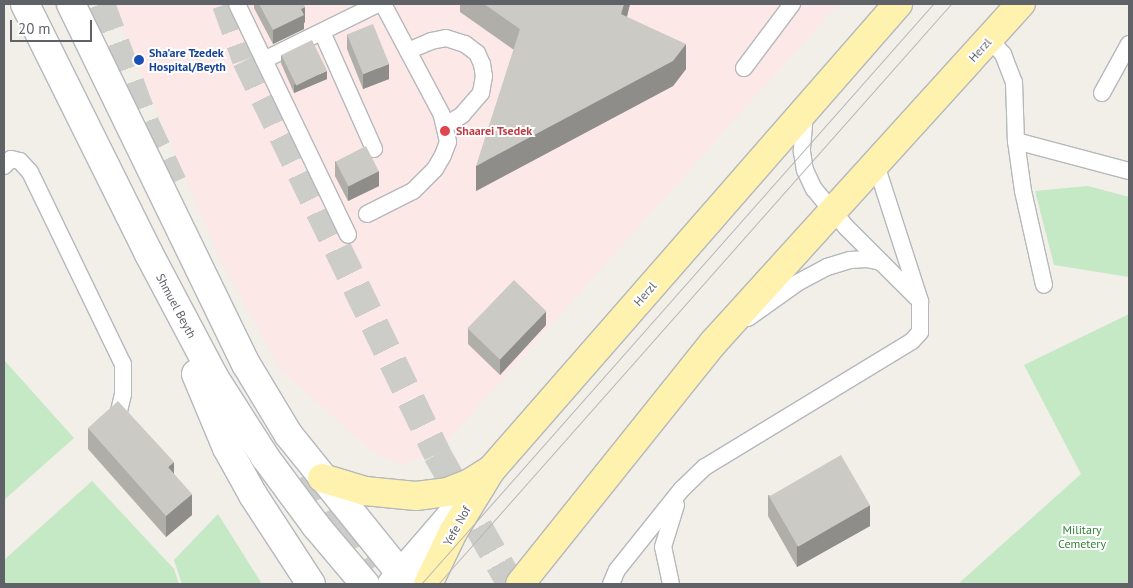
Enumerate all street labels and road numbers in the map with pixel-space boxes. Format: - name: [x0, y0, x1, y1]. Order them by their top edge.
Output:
- street label: Herzl: [966, 35, 994, 65]
- street label: Shmuel Beyth: [153, 271, 199, 341]
- street label: Herzl: [631, 279, 659, 309]
- street label: Yefe Nof: [440, 504, 474, 548]

